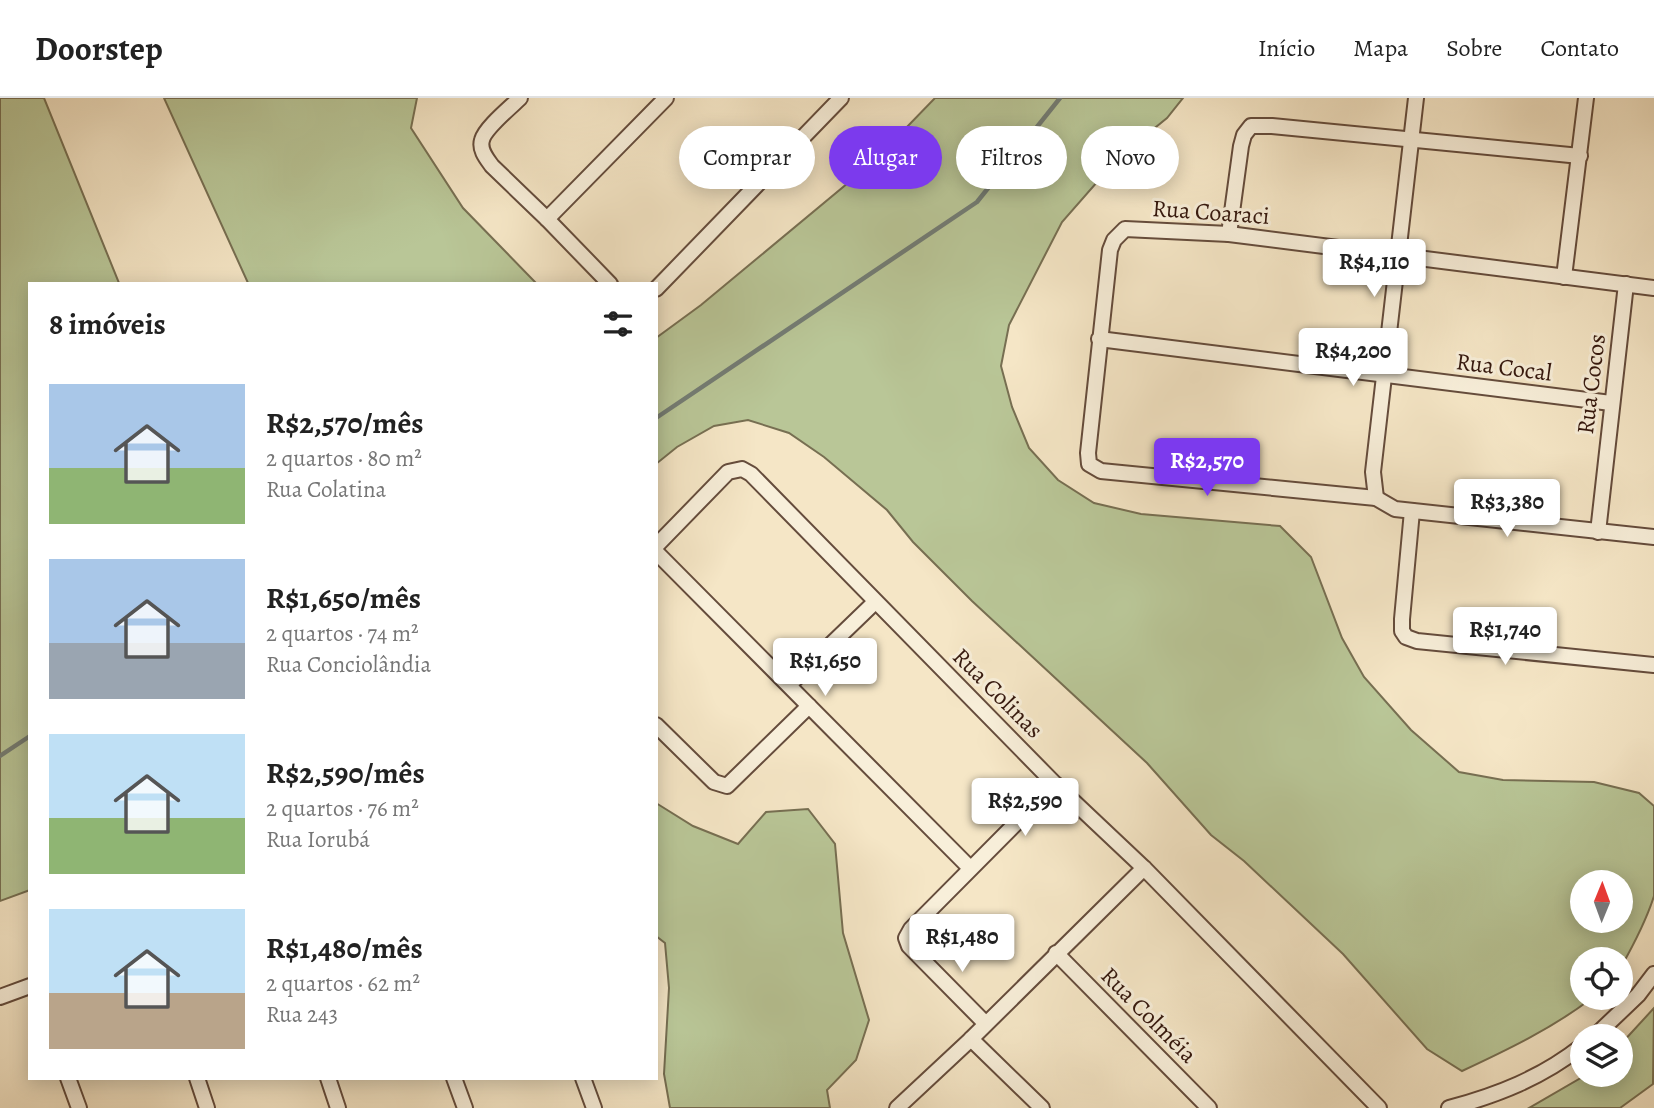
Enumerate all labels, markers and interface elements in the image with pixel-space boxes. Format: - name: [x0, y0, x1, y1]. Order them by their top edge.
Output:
- text: Doorstep: [35, 26, 163, 71]
- text: Início: [1258, 32, 1315, 64]
- text: Mapa: [1353, 32, 1408, 64]
- text: Sobre: [1446, 32, 1502, 64]
- text: Contato: [1540, 32, 1619, 64]
- chip: Comprar: [679, 126, 815, 189]
- chip: Alugar: [829, 126, 942, 189]
- chip: Filtros: [956, 126, 1067, 189]
- chip: Novo: [1081, 126, 1179, 189]
- street label: Rua Coaraci: [1151, 192, 1271, 232]
- pin: R$4,110: [1309, 240, 1439, 299]
- text: R$4,110: [1339, 246, 1409, 277]
- text: 8 imóveis: [49, 304, 166, 344]
- icon: filters: [599, 305, 637, 343]
- pin: R$4,200: [1288, 328, 1418, 388]
- street label: Rua Cocos: [1569, 332, 1613, 436]
- text: R$4,200: [1315, 335, 1391, 366]
- street label: Rua Cocal: [1454, 345, 1554, 389]
- text: R$2,570/mês: [266, 403, 424, 443]
- icon: home: [105, 412, 189, 496]
- pin: R$2,570: [1142, 438, 1272, 498]
- text: 2 quartos · 80 m²: [266, 443, 422, 474]
- text: R$2,570: [1170, 445, 1244, 476]
- text: Rua Colatina: [266, 474, 386, 505]
- pin: R$3,380: [1442, 480, 1572, 539]
- text: R$3,380: [1470, 486, 1544, 517]
- text: R$1,650/mês: [266, 578, 421, 618]
- icon: home: [105, 587, 189, 671]
- pin: R$1,740: [1440, 608, 1570, 667]
- text: R$1,740: [1469, 614, 1541, 645]
- text: 2 quartos · 74 m²: [266, 618, 419, 649]
- pin: R$1,650: [760, 638, 890, 698]
- street label: Rua Colinas: [946, 641, 1050, 745]
- text: R$1,650: [789, 645, 861, 676]
- text: Rua Conciolândia: [266, 649, 431, 680]
- text: R$2,590/mês: [266, 753, 425, 793]
- icon: home: [105, 762, 189, 846]
- pin: R$2,590: [960, 778, 1090, 838]
- text: R$2,590: [988, 785, 1062, 816]
- text: 2 quartos · 76 m²: [266, 793, 419, 824]
- text: Rua Iorubá: [266, 824, 370, 855]
- north arrow: [1570, 870, 1633, 933]
- map controls: [1570, 870, 1633, 1087]
- pin: R$1,480: [897, 914, 1027, 974]
- text: R$1,480: [925, 921, 999, 952]
- text: R$1,480/mês: [266, 928, 423, 968]
- icon: home: [105, 937, 189, 1021]
- button: locate: [1570, 947, 1633, 1010]
- street label: Rua Colméia: [1094, 960, 1205, 1071]
- text: 2 quartos · 62 m²: [266, 968, 420, 999]
- text: Rua 243: [266, 999, 338, 1030]
- button: layers: [1570, 1024, 1633, 1087]

